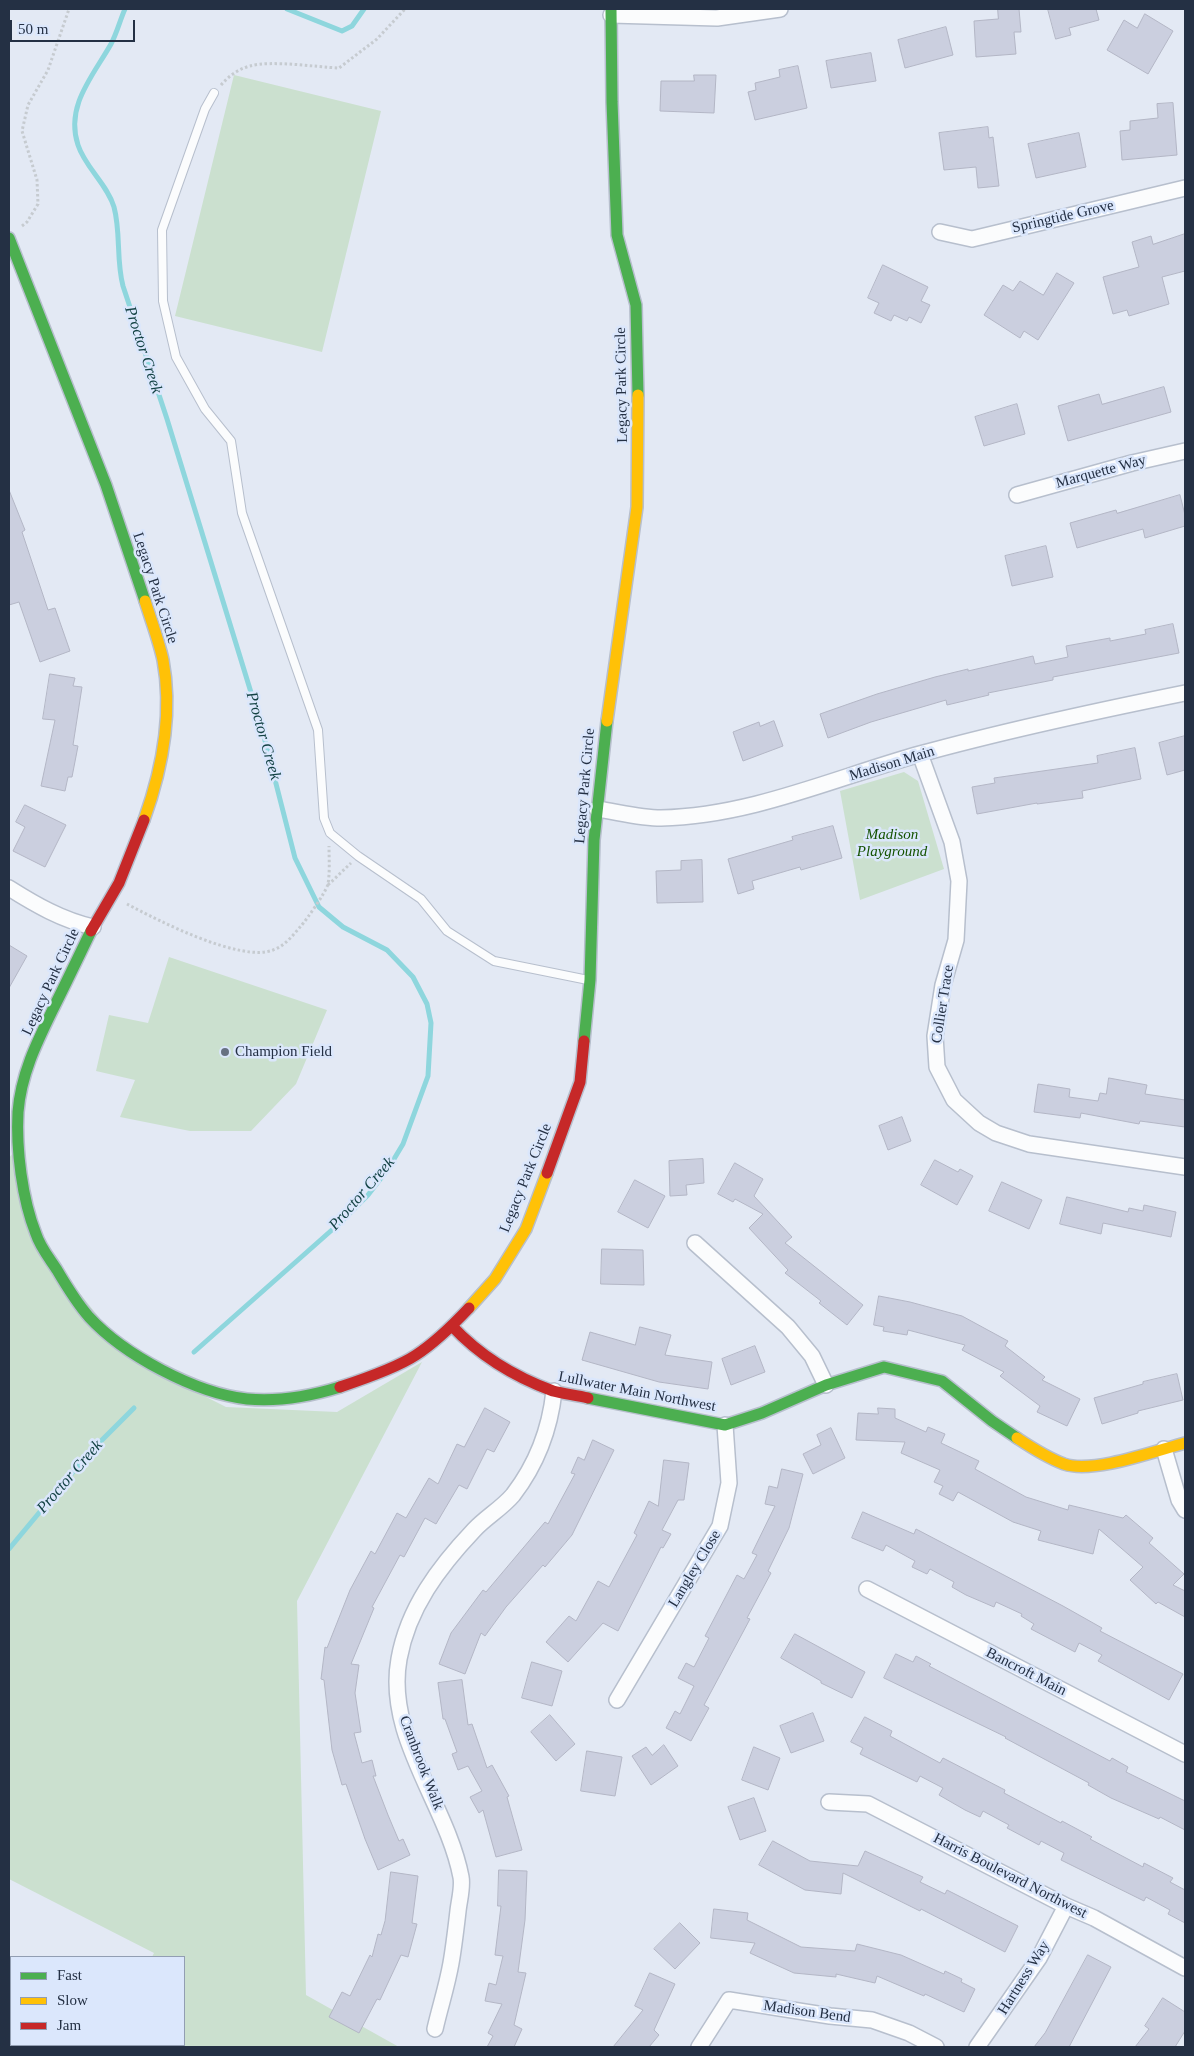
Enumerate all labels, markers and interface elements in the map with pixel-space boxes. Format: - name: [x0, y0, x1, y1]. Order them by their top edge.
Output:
- scale bar: [12, 10, 138, 42]
- text: 50 m: [18, 21, 48, 37]
- street label: Springtide Grove: [1010, 197, 1116, 237]
- water label: Proctor Creek: [120, 304, 166, 396]
- street label: Legacy Park Circle: [612, 327, 632, 443]
- street label: Marquette Way: [1054, 451, 1148, 493]
- street label: Legacy Park Circle: [129, 530, 181, 646]
- water label: Proctor Creek: [241, 690, 285, 782]
- street label: Legacy Park Circle: [571, 728, 599, 844]
- street label: Madison Main: [847, 743, 937, 785]
- park label: Madison Playground: [857, 826, 927, 861]
- street label: Legacy Park Circle: [18, 926, 84, 1038]
- street label: Collier Trace: [928, 964, 958, 1044]
- place label: Champion Field: [235, 1043, 332, 1061]
- marker: Champion Field: [219, 1046, 231, 1058]
- street label: Legacy Park Circle: [496, 1121, 556, 1235]
- water label: Proctor Creek: [325, 1153, 399, 1235]
- street label: Lullwater Main Northwest: [557, 1368, 717, 1416]
- water label: Proctor Creek: [33, 1436, 107, 1518]
- street label: Langley Close: [665, 1527, 725, 1611]
- street label: Bancroft Main: [983, 1644, 1069, 1700]
- street label: Cranbrook Walk: [395, 1713, 447, 1813]
- street label: Harris Boulevard Northwest: [930, 1829, 1090, 1923]
- street label: Hartness Way: [994, 1938, 1054, 2018]
- legend: [10, 1956, 185, 2046]
- text: Fast: [57, 1967, 82, 1983]
- text: Slow: [57, 1992, 88, 2008]
- street label: Madison Bend: [762, 1997, 852, 2027]
- text: Jam: [57, 2017, 81, 2033]

